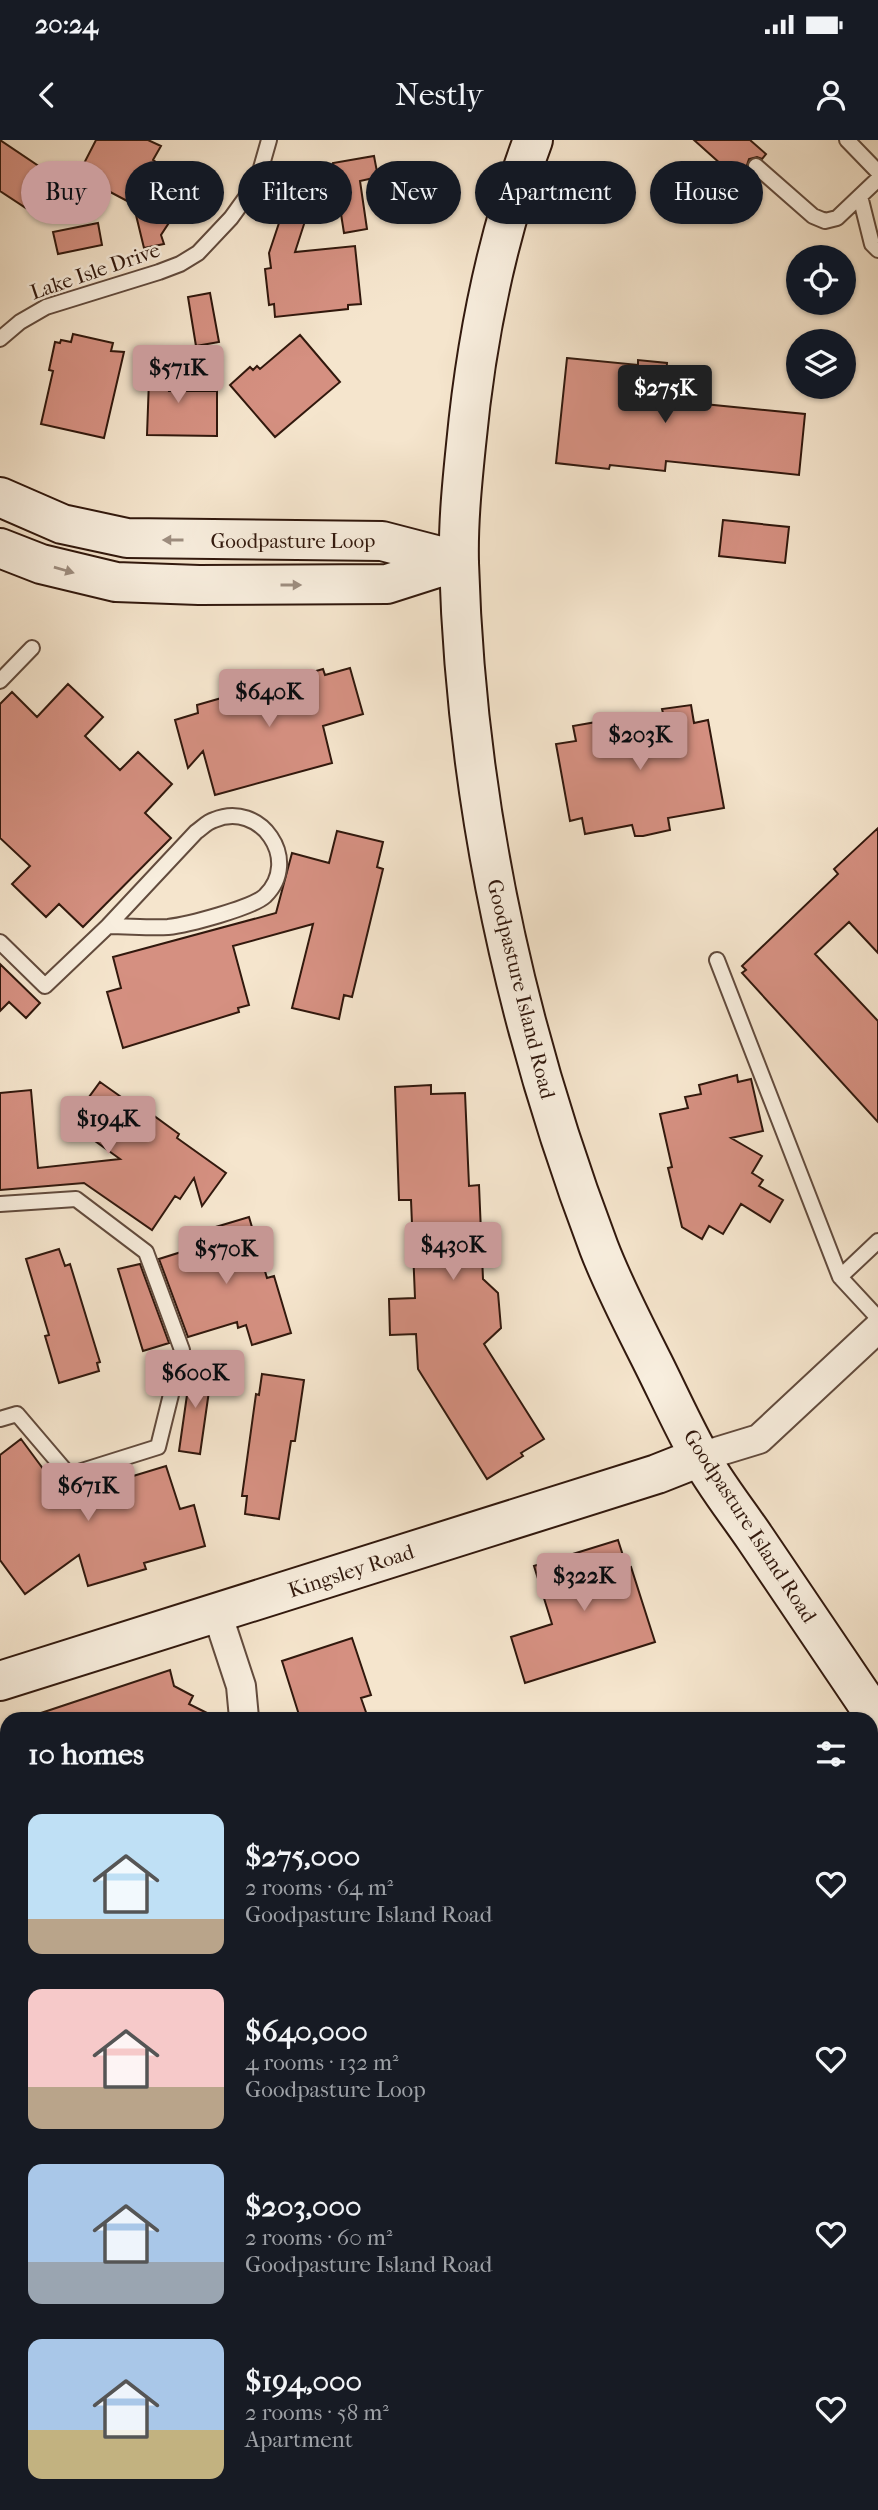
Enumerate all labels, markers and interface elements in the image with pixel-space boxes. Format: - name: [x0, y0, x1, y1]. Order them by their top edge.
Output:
- text: 20:24: [35, 9, 98, 40]
- icon: back: [28, 76, 66, 114]
- text: Nestly: [395, 76, 483, 113]
- icon: person: [812, 76, 850, 114]
- chip: Buy: [21, 161, 111, 224]
- chip: Rent: [125, 161, 224, 224]
- chip: Filters: [238, 161, 352, 224]
- chip: New: [366, 161, 461, 224]
- chip: Apartment: [475, 161, 636, 224]
- chip: House: [650, 161, 763, 224]
- street label: Lake Isle Drive: [27, 238, 163, 304]
- map controls: [786, 245, 856, 399]
- button: locate: [786, 245, 856, 315]
- button: layers: [786, 329, 856, 399]
- pin: $571K: [129, 345, 227, 405]
- text: $571K: [149, 354, 207, 381]
- pin: $275K: [616, 366, 714, 425]
- text: $275K: [634, 374, 696, 401]
- street label: Goodpasture Loop: [210, 529, 376, 553]
- one-way arrow: [161, 534, 183, 546]
- one-way arrow: [54, 566, 75, 576]
- one-way arrow: [280, 579, 302, 591]
- pin: $640K: [220, 670, 318, 729]
- text: $640K: [235, 678, 303, 705]
- pin: $203K: [591, 712, 689, 772]
- text: $203K: [608, 721, 672, 748]
- street label: Goodpasture Island Road: [482, 877, 560, 1102]
- pin: $194K: [59, 1096, 157, 1156]
- text: $194K: [76, 1105, 140, 1132]
- pin: $430K: [404, 1222, 502, 1282]
- pin: $570K: [177, 1226, 275, 1286]
- text: $430K: [420, 1231, 486, 1258]
- text: $570K: [194, 1235, 258, 1262]
- pin: $600K: [146, 1350, 244, 1410]
- text: $600K: [161, 1359, 229, 1386]
- street label: Goodpasture Island Road: [678, 1425, 822, 1628]
- pin: $671K: [39, 1464, 137, 1523]
- text: $671K: [58, 1472, 118, 1499]
- street label: Kingsley Road: [285, 1539, 417, 1603]
- pin: $322K: [535, 1554, 633, 1613]
- text: $322K: [553, 1562, 615, 1589]
- icon: filters: [812, 1735, 850, 1773]
- text: 10 homes: [28, 1737, 144, 1772]
- text: $275,000: [245, 1839, 360, 1874]
- icon: home: [84, 1842, 168, 1926]
- icon: heart: [812, 1865, 850, 1903]
- text: 2 rooms · 64 m²: [245, 1874, 393, 1901]
- text: Goodpasture Island Road: [245, 1901, 492, 1928]
- text: $640,000: [245, 2014, 368, 2049]
- icon: home: [84, 2017, 168, 2101]
- icon: heart: [812, 2040, 850, 2078]
- text: 4 rooms · 132 m²: [245, 2049, 399, 2076]
- text: Goodpasture Loop: [245, 2076, 426, 2103]
- text: $203,000: [245, 2189, 362, 2224]
- icon: home: [84, 2192, 168, 2276]
- icon: heart: [812, 2215, 850, 2253]
- text: 2 rooms · 60 m²: [245, 2224, 392, 2251]
- text: Goodpasture Island Road: [245, 2251, 492, 2278]
- text: $194,000: [245, 2364, 362, 2399]
- icon: home: [84, 2367, 168, 2451]
- icon: heart: [812, 2390, 850, 2428]
- text: 2 rooms · 58 m²: [245, 2399, 389, 2426]
- text: Apartment: [245, 2426, 353, 2453]

